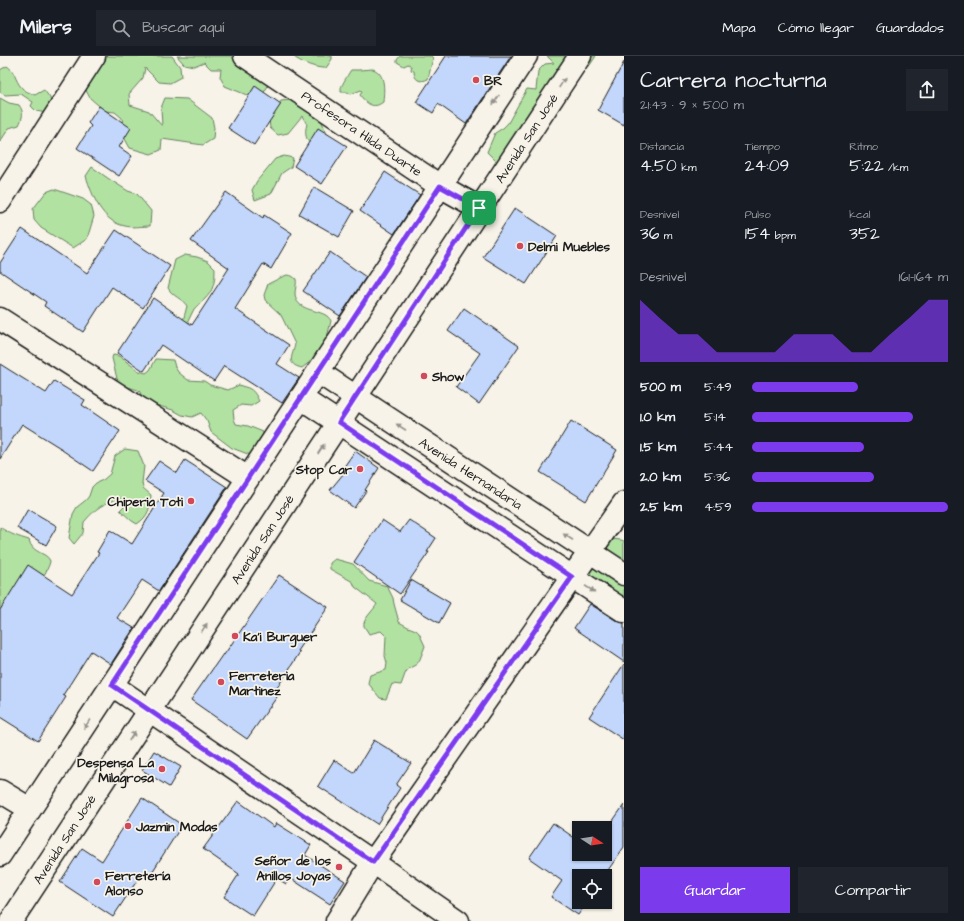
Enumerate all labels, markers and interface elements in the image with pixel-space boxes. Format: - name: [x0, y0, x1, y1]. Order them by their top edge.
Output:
- search box: [96, 10, 376, 46]
- text: Milers: [20, 14, 72, 41]
- icon: search: [110, 17, 132, 39]
- text: Buscar aquí: [142, 17, 224, 38]
- text: Mapa: [722, 18, 756, 38]
- text: Cómo llegar: [778, 18, 854, 38]
- text: Guardados: [876, 18, 944, 38]
- text: Carrera nocturna: [640, 65, 827, 96]
- button: share: [906, 69, 948, 111]
- place label: BR: [484, 72, 503, 90]
- marker: BR: [471, 75, 481, 85]
- one-way arrow: [558, 78, 566, 88]
- street label: Profesora Hilda Duarte: [298, 87, 425, 181]
- street label: Avenida San José: [491, 90, 563, 187]
- one-way arrow: [493, 94, 500, 106]
- text: 21:43 · 9 × 500 m: [640, 96, 744, 114]
- text: Distancia: [640, 139, 684, 154]
- text: Tiempo: [745, 139, 780, 154]
- text: Ritmo: [849, 139, 878, 154]
- text: 4.50: [640, 154, 677, 178]
- text: 24:09: [745, 154, 789, 178]
- text: 5:22: [849, 154, 884, 178]
- text: km: [677, 160, 696, 175]
- text: /km: [884, 160, 908, 175]
- pin: [462, 191, 496, 225]
- icon: arrive: [468, 197, 490, 219]
- text: Desnivel: [640, 207, 679, 222]
- text: Pulso: [745, 207, 771, 222]
- text: kcal: [849, 207, 870, 222]
- text: 36: [640, 222, 659, 246]
- text: 154: [745, 222, 770, 246]
- text: 352: [849, 222, 880, 246]
- text: m: [659, 228, 672, 243]
- text: bpm: [770, 228, 796, 243]
- place label: Delmi Muebles: [528, 238, 611, 256]
- marker: Delmi Muebles: [515, 241, 525, 251]
- text: Desnivel: [640, 268, 686, 286]
- text: 161–164 m: [899, 268, 948, 286]
- place label: Show: [431, 368, 465, 386]
- marker: Show: [419, 371, 429, 381]
- text: 500 m: [640, 378, 681, 396]
- text: 5:49: [704, 378, 732, 396]
- text: 1.0 km: [640, 408, 675, 426]
- text: 5:14: [704, 408, 726, 426]
- one-way arrow: [396, 423, 406, 431]
- street label: Avenida Hernandaria: [415, 434, 526, 514]
- text: 1.5 km: [640, 438, 676, 456]
- text: 5:44: [704, 438, 733, 456]
- one-way arrow: [317, 444, 325, 454]
- place label: Stop Car: [295, 461, 353, 480]
- marker: Stop Car: [355, 464, 365, 474]
- text: 2.0 km: [640, 468, 681, 486]
- text: 5:36: [704, 468, 730, 486]
- street label: Avenida San José: [227, 491, 299, 588]
- place label: Chiperia Toti: [108, 493, 184, 512]
- marker: Chiperia Toti: [186, 496, 196, 506]
- text: 2.5 km: [640, 498, 682, 516]
- text: 4:59: [704, 498, 732, 516]
- one-way arrow: [563, 533, 573, 541]
- one-way arrow: [585, 585, 596, 593]
- one-way arrow: [200, 622, 207, 634]
- place label: Ka'i Burguer: [243, 628, 318, 648]
- marker: Ka'i Burguer: [230, 631, 240, 641]
- place label: Ferreteria Martinez: [229, 667, 295, 700]
- marker: Ferreteria Martinez: [216, 677, 226, 687]
- one-way arrow: [83, 718, 90, 729]
- one-way arrow: [128, 731, 136, 741]
- place label: Despensa La Milagrosa: [77, 754, 154, 789]
- marker: Despensa La Milagrosa: [157, 764, 167, 774]
- street label: Avenida San José: [29, 791, 101, 888]
- place label: Jazmin Modas: [135, 818, 218, 836]
- marker: Jazmin Modas: [123, 821, 133, 831]
- north arrow: [572, 821, 612, 861]
- map controls: [572, 821, 612, 909]
- place label: Señor de los Anillos Joyas: [254, 852, 331, 886]
- marker: Señor de los Anillos Joyas: [334, 862, 344, 872]
- place label: Ferretería Alonso: [105, 867, 171, 900]
- button: Guardar: [640, 867, 790, 913]
- button: Compartir: [798, 867, 948, 913]
- button: locate: [572, 869, 612, 909]
- marker: Ferretería Alonso: [92, 877, 102, 887]

